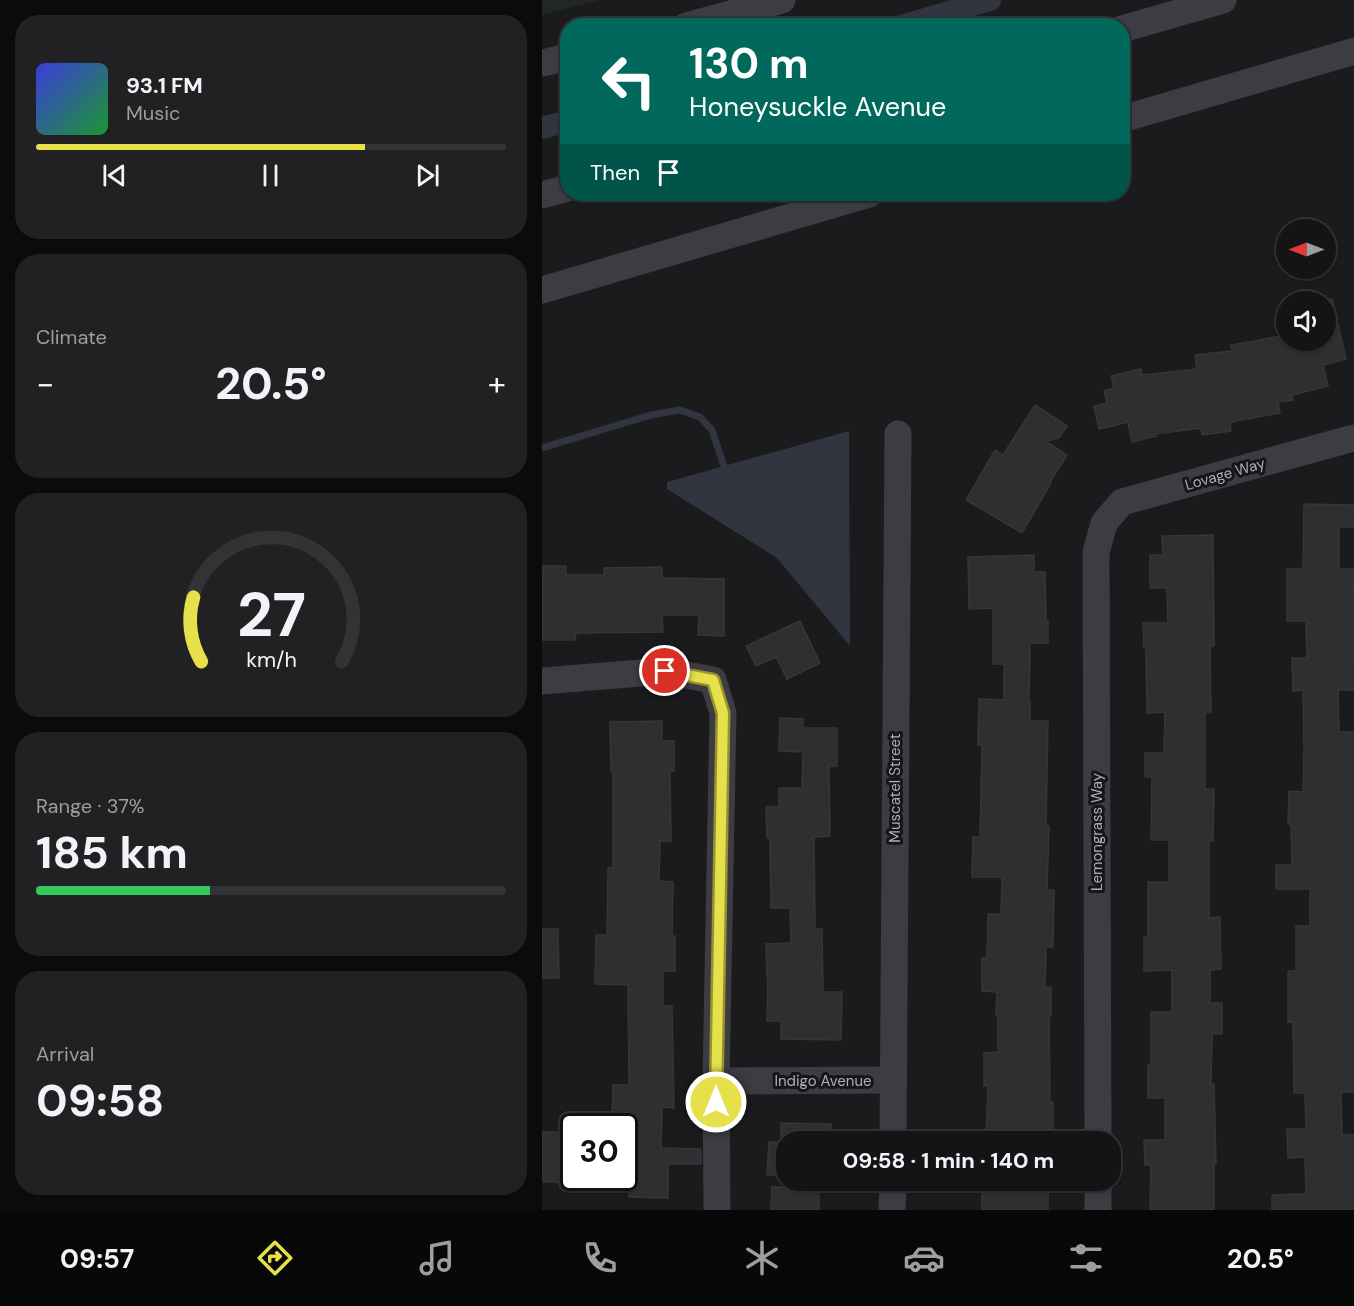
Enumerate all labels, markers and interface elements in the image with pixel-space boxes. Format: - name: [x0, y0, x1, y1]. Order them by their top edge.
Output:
- text: 130 m: [689, 36, 809, 91]
- icon: left: [590, 42, 668, 120]
- text: 93.1 FM: [126, 71, 203, 100]
- text: Honeysuckle Avenue: [689, 89, 946, 124]
- text: Music: [126, 100, 181, 126]
- icon: arrive: [652, 156, 685, 189]
- text: Then: [590, 158, 640, 187]
- icon: previous: [98, 159, 131, 192]
- icon: pause: [254, 159, 287, 192]
- icon: next: [411, 159, 444, 192]
- north arrow: [1276, 219, 1336, 279]
- map controls: [1276, 219, 1336, 351]
- button: sound: [1276, 291, 1336, 351]
- text: Climate: [36, 324, 107, 350]
- text: 20.5°: [215, 354, 327, 413]
- text: −: [36, 362, 54, 405]
- text: +: [488, 362, 506, 405]
- street label: Lovage Way: [1183, 453, 1268, 495]
- text: 27: [236, 574, 306, 655]
- pin: [639, 645, 690, 696]
- text: km/h: [246, 646, 296, 674]
- icon: arrive: [648, 654, 681, 687]
- street label: Muscatel Street: [885, 733, 905, 843]
- street label: Lemongrass Way: [1087, 772, 1107, 891]
- text: Range · 37%: [36, 793, 145, 819]
- text: 185 km: [36, 823, 188, 882]
- text: Arrival: [36, 1041, 94, 1067]
- position arrow: [684, 1070, 748, 1134]
- text: 09:58: [36, 1071, 164, 1130]
- street label: Indigo Avenue: [774, 1071, 872, 1091]
- speed limit sign: 30: [560, 1113, 638, 1191]
- text: 09:58 · 1 min · 140 m: [843, 1146, 1054, 1175]
- icon: directions: [254, 1237, 296, 1279]
- icon: music: [416, 1237, 458, 1279]
- icon: phone: [579, 1237, 621, 1279]
- icon: climate: [741, 1237, 783, 1279]
- icon: car: [903, 1237, 945, 1279]
- icon: filters: [1065, 1237, 1107, 1279]
- text: 09:57: [60, 1241, 134, 1276]
- text: 20.5°: [1227, 1241, 1294, 1276]

